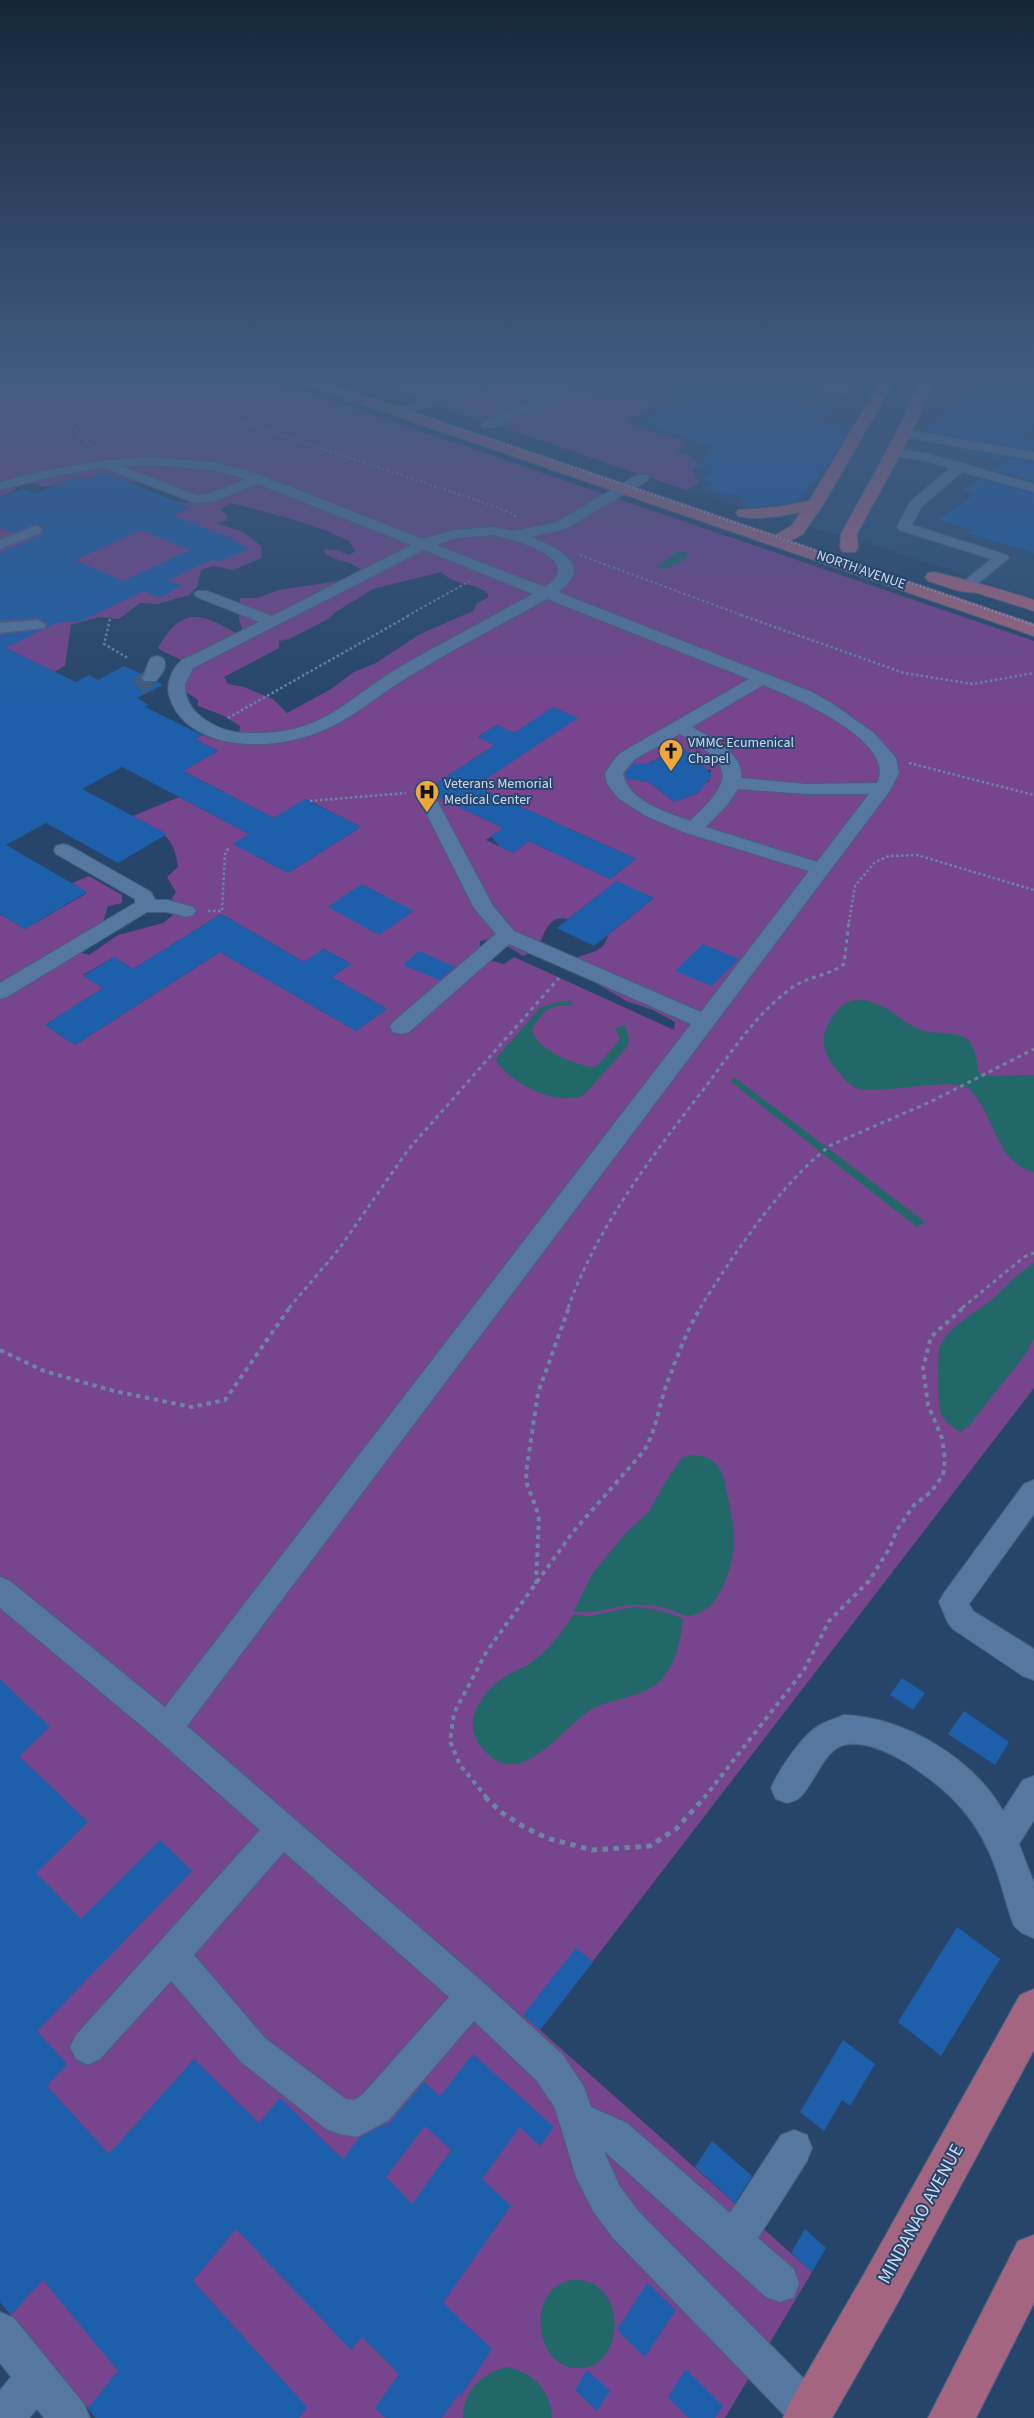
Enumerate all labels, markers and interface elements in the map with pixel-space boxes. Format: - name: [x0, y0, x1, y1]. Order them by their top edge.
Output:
- street label: NORTH AVENUE: [814, 545, 908, 595]
- place label: VMMC Ecumenical Chapel: [688, 733, 795, 769]
- church icon: VMMC Ecumenical Chapel: [658, 738, 684, 772]
- place label: Veterans Memorial Medical Center: [444, 774, 553, 810]
- hospital icon: Veterans Memorial Medical Center: [414, 779, 440, 813]
- street label: MINDANAO AVENUE: [871, 2139, 971, 2289]

